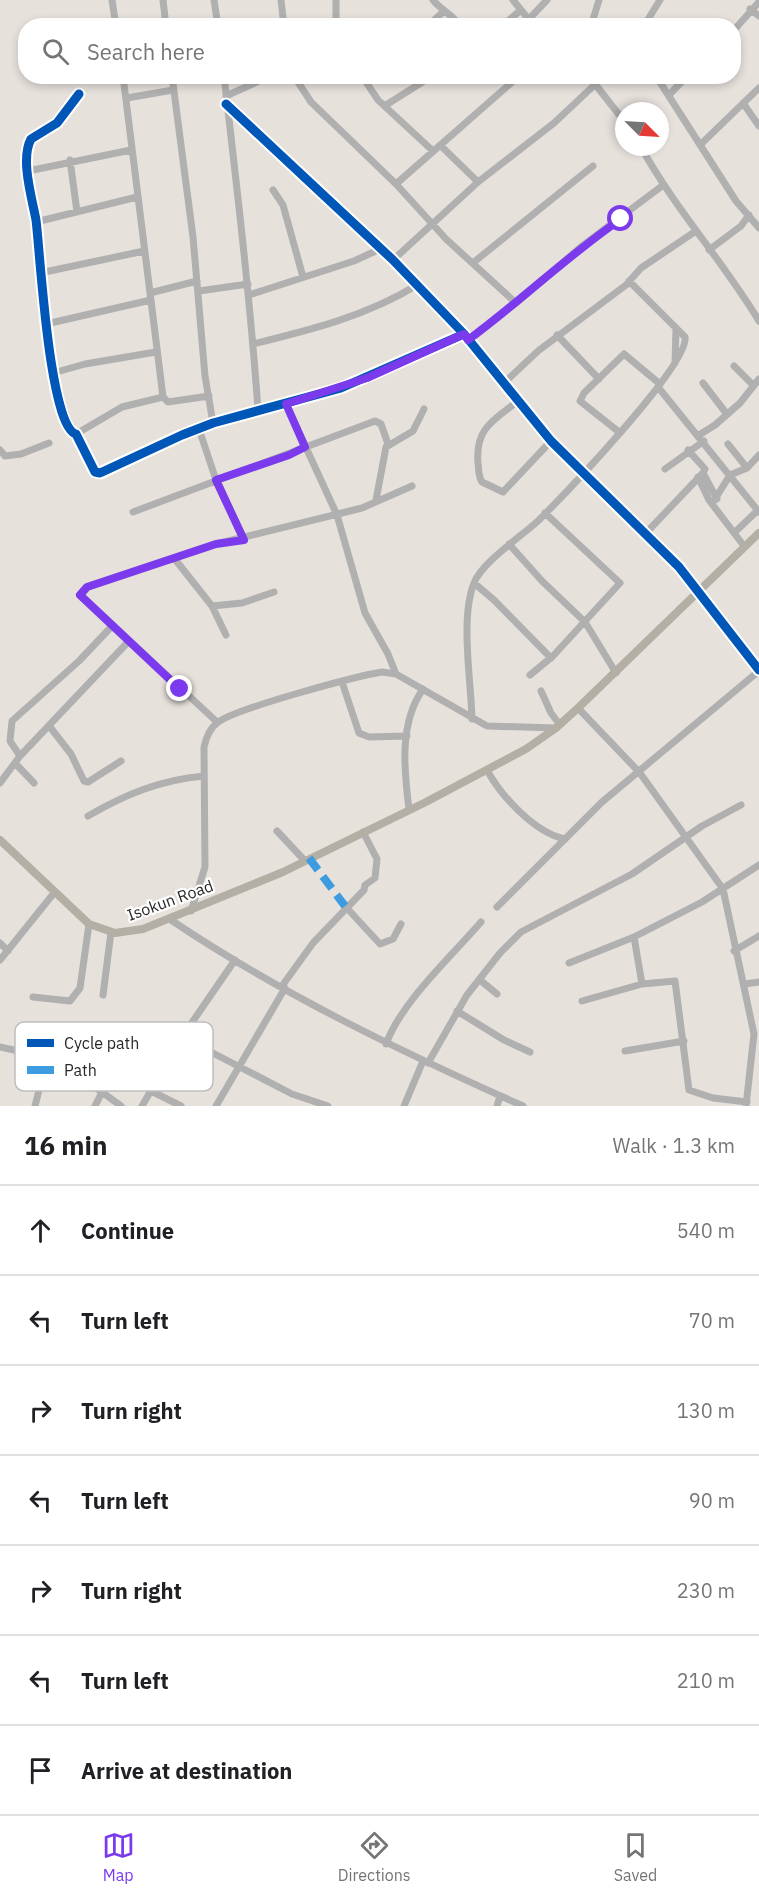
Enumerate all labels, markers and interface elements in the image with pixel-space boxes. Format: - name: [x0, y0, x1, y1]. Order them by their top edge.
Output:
- search box: [18, 18, 741, 84]
- icon: search: [39, 35, 72, 68]
- text: Search here: [87, 37, 205, 66]
- north arrow: [615, 102, 669, 156]
- route start: [607, 205, 633, 231]
- route end: [166, 675, 192, 701]
- street label: Isokun Road: [124, 875, 216, 925]
- legend: [15, 1022, 213, 1091]
- text: Cycle path: [64, 1033, 139, 1053]
- text: Path: [64, 1060, 97, 1080]
- text: 16 min: [24, 1128, 108, 1162]
- text: Walk · 1.3 km: [613, 1132, 735, 1159]
- icon: ahead: [24, 1214, 57, 1247]
- text: Continue: [81, 1216, 174, 1245]
- text: 540 m: [677, 1217, 735, 1244]
- icon: left: [24, 1304, 57, 1337]
- text: Turn left: [81, 1306, 169, 1335]
- text: 70 m: [689, 1307, 735, 1334]
- icon: right: [24, 1394, 57, 1427]
- text: Turn right: [81, 1396, 182, 1425]
- text: 130 m: [677, 1397, 735, 1424]
- icon: left: [24, 1484, 57, 1517]
- text: Turn left: [81, 1486, 169, 1515]
- text: 90 m: [689, 1487, 735, 1514]
- icon: right: [24, 1574, 57, 1607]
- text: Turn right: [81, 1576, 182, 1605]
- text: 230 m: [677, 1577, 735, 1604]
- icon: left: [24, 1664, 57, 1697]
- text: Turn left: [81, 1666, 169, 1695]
- text: 210 m: [677, 1667, 735, 1694]
- icon: arrive: [24, 1754, 57, 1787]
- text: Arrive at destination: [81, 1756, 292, 1785]
- tab: Map: [102, 1829, 135, 1885]
- tab: Directions: [338, 1829, 411, 1885]
- tab: Saved: [614, 1829, 657, 1885]

